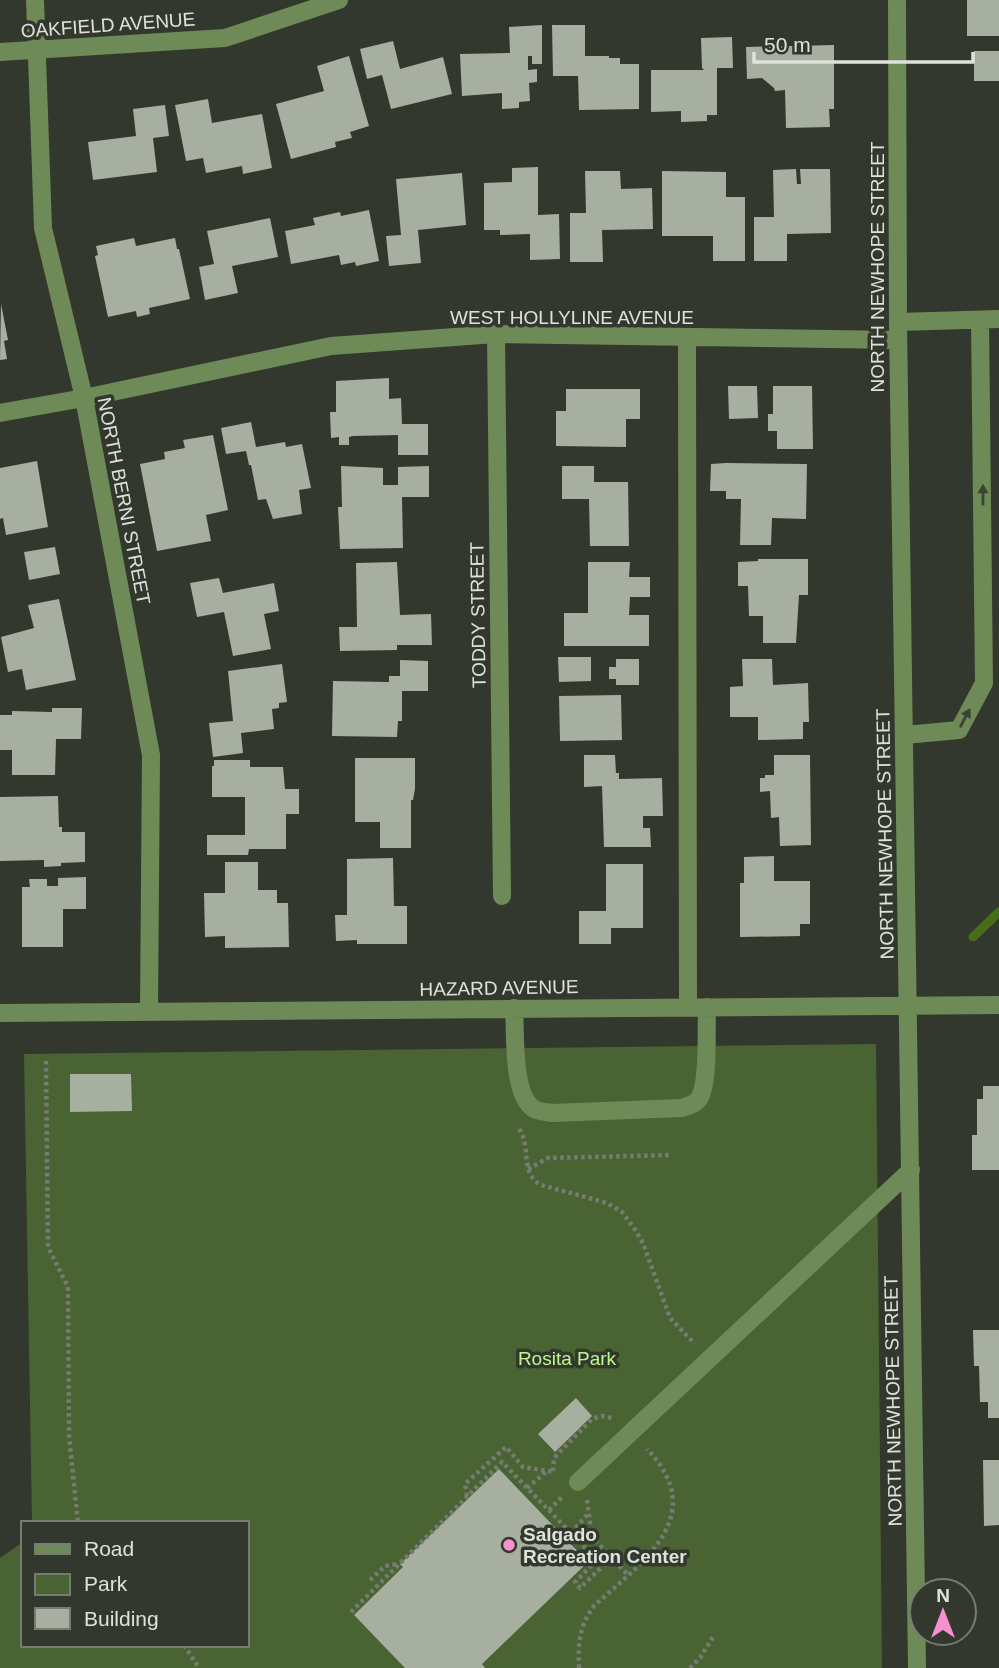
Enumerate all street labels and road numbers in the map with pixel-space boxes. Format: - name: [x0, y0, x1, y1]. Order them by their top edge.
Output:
- street label: OAKFIELD AVENUE: [20, 8, 196, 42]
- street label: NORTH NEWHOPE STREET: [867, 141, 888, 392]
- street label: WEST HOLLYLINE AVENUE: [450, 307, 694, 328]
- street label: NORTH BERNI STREET: [94, 396, 154, 607]
- street label: TODDY STREET: [466, 541, 490, 688]
- street label: NORTH NEWHOPE STREET: [872, 708, 898, 960]
- street label: HAZARD AVENUE: [419, 976, 579, 1000]
- street label: NORTH NEWHOPE STREET: [880, 1275, 906, 1527]

